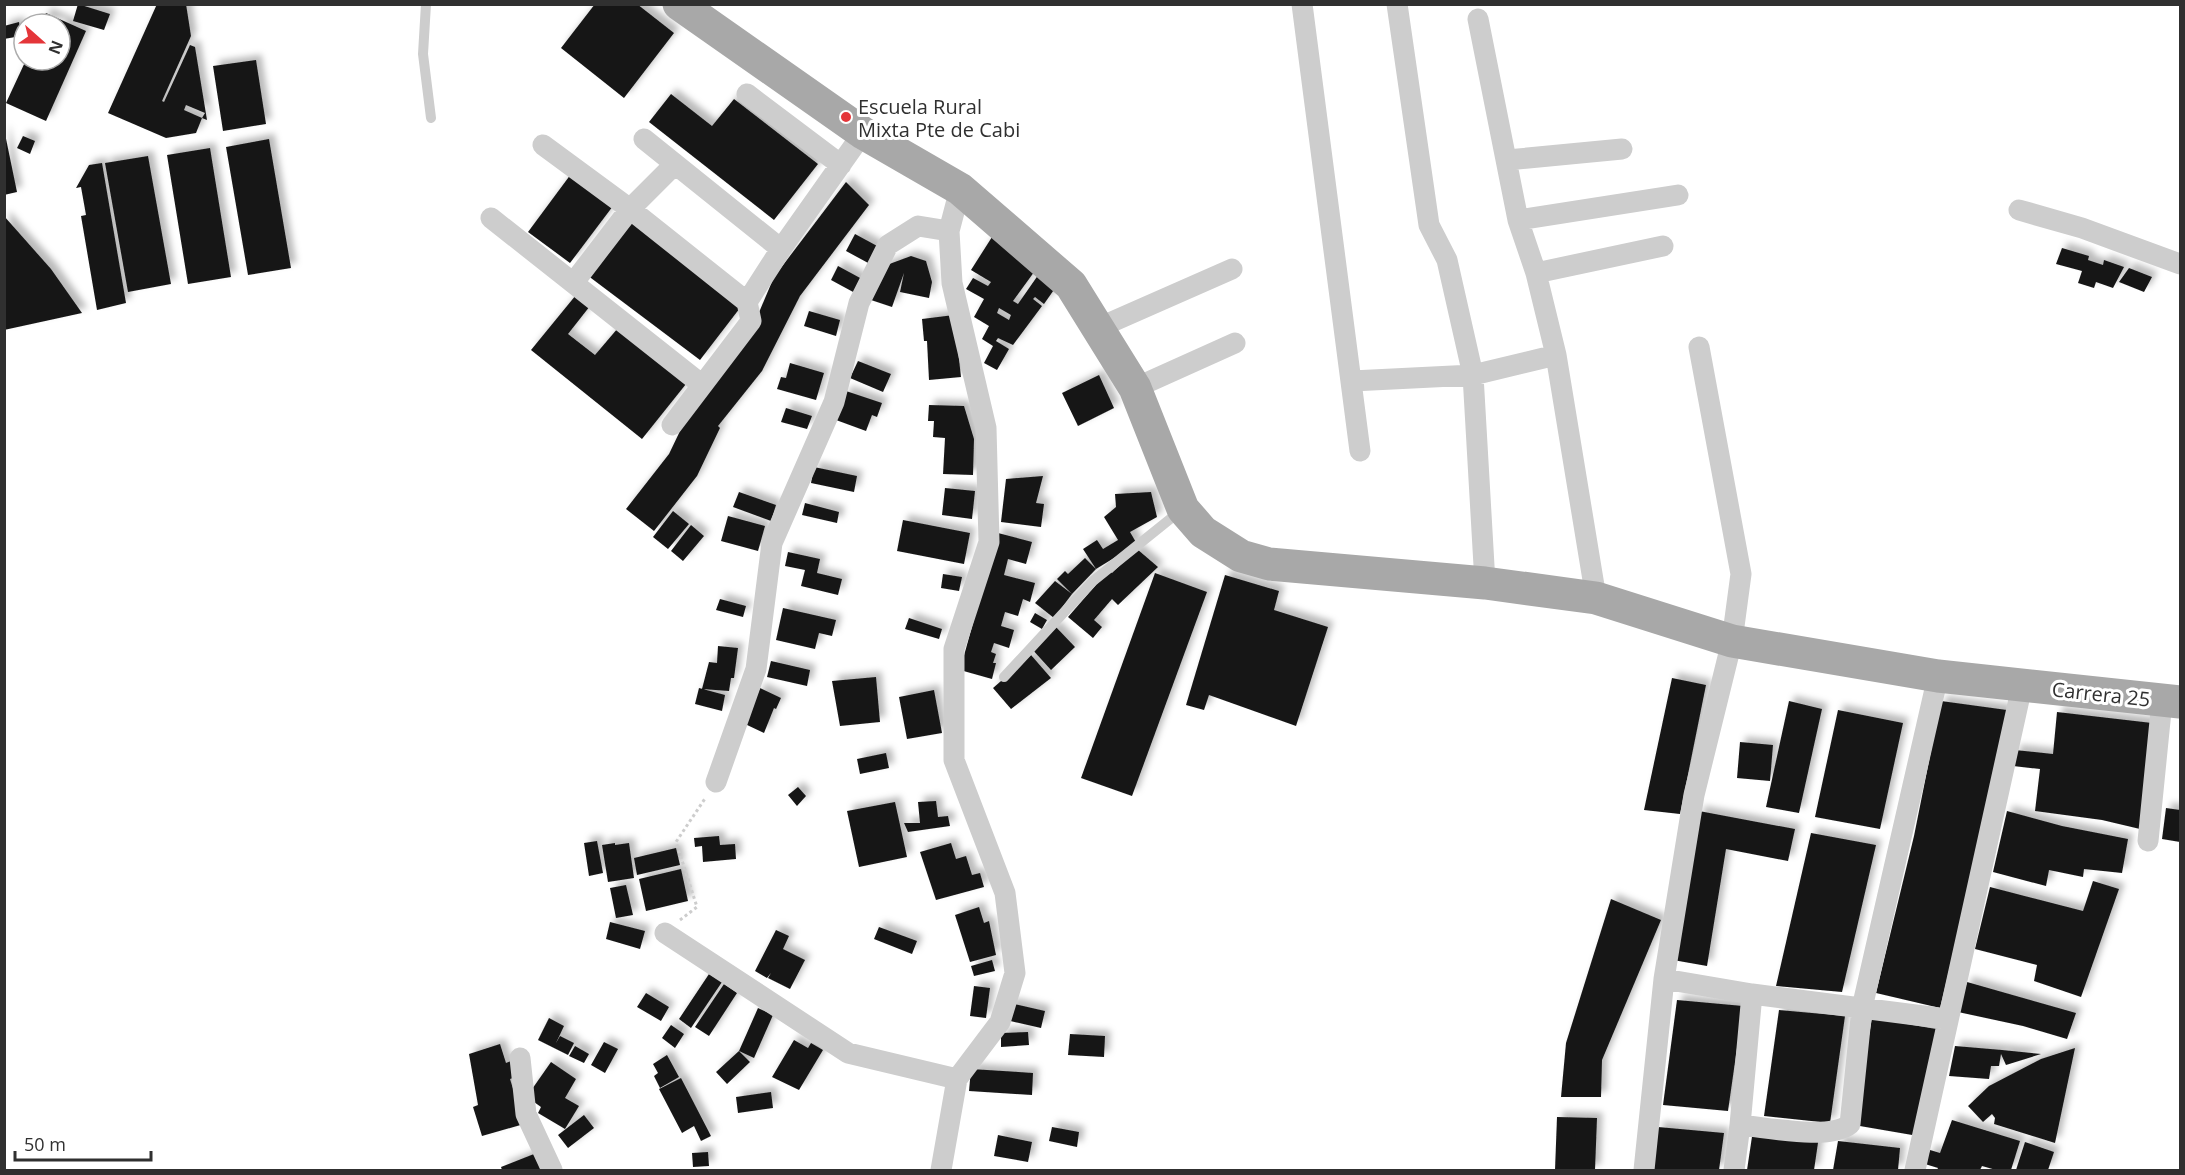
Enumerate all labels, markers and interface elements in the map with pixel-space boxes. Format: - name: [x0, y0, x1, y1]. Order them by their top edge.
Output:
- north arrow: [12, 12, 72, 72]
- text: N: [43, 37, 69, 57]
- place label: Escuela Rural Mixta Pte de Cabi: [858, 93, 1020, 143]
- marker: Escuela Rural Mixta Pte de Cabi: [839, 110, 853, 124]
- street label: Carrera 25: [2051, 675, 2151, 713]
- scale bar: [15, 1124, 152, 1162]
- text: 50 m: [24, 1132, 66, 1156]

